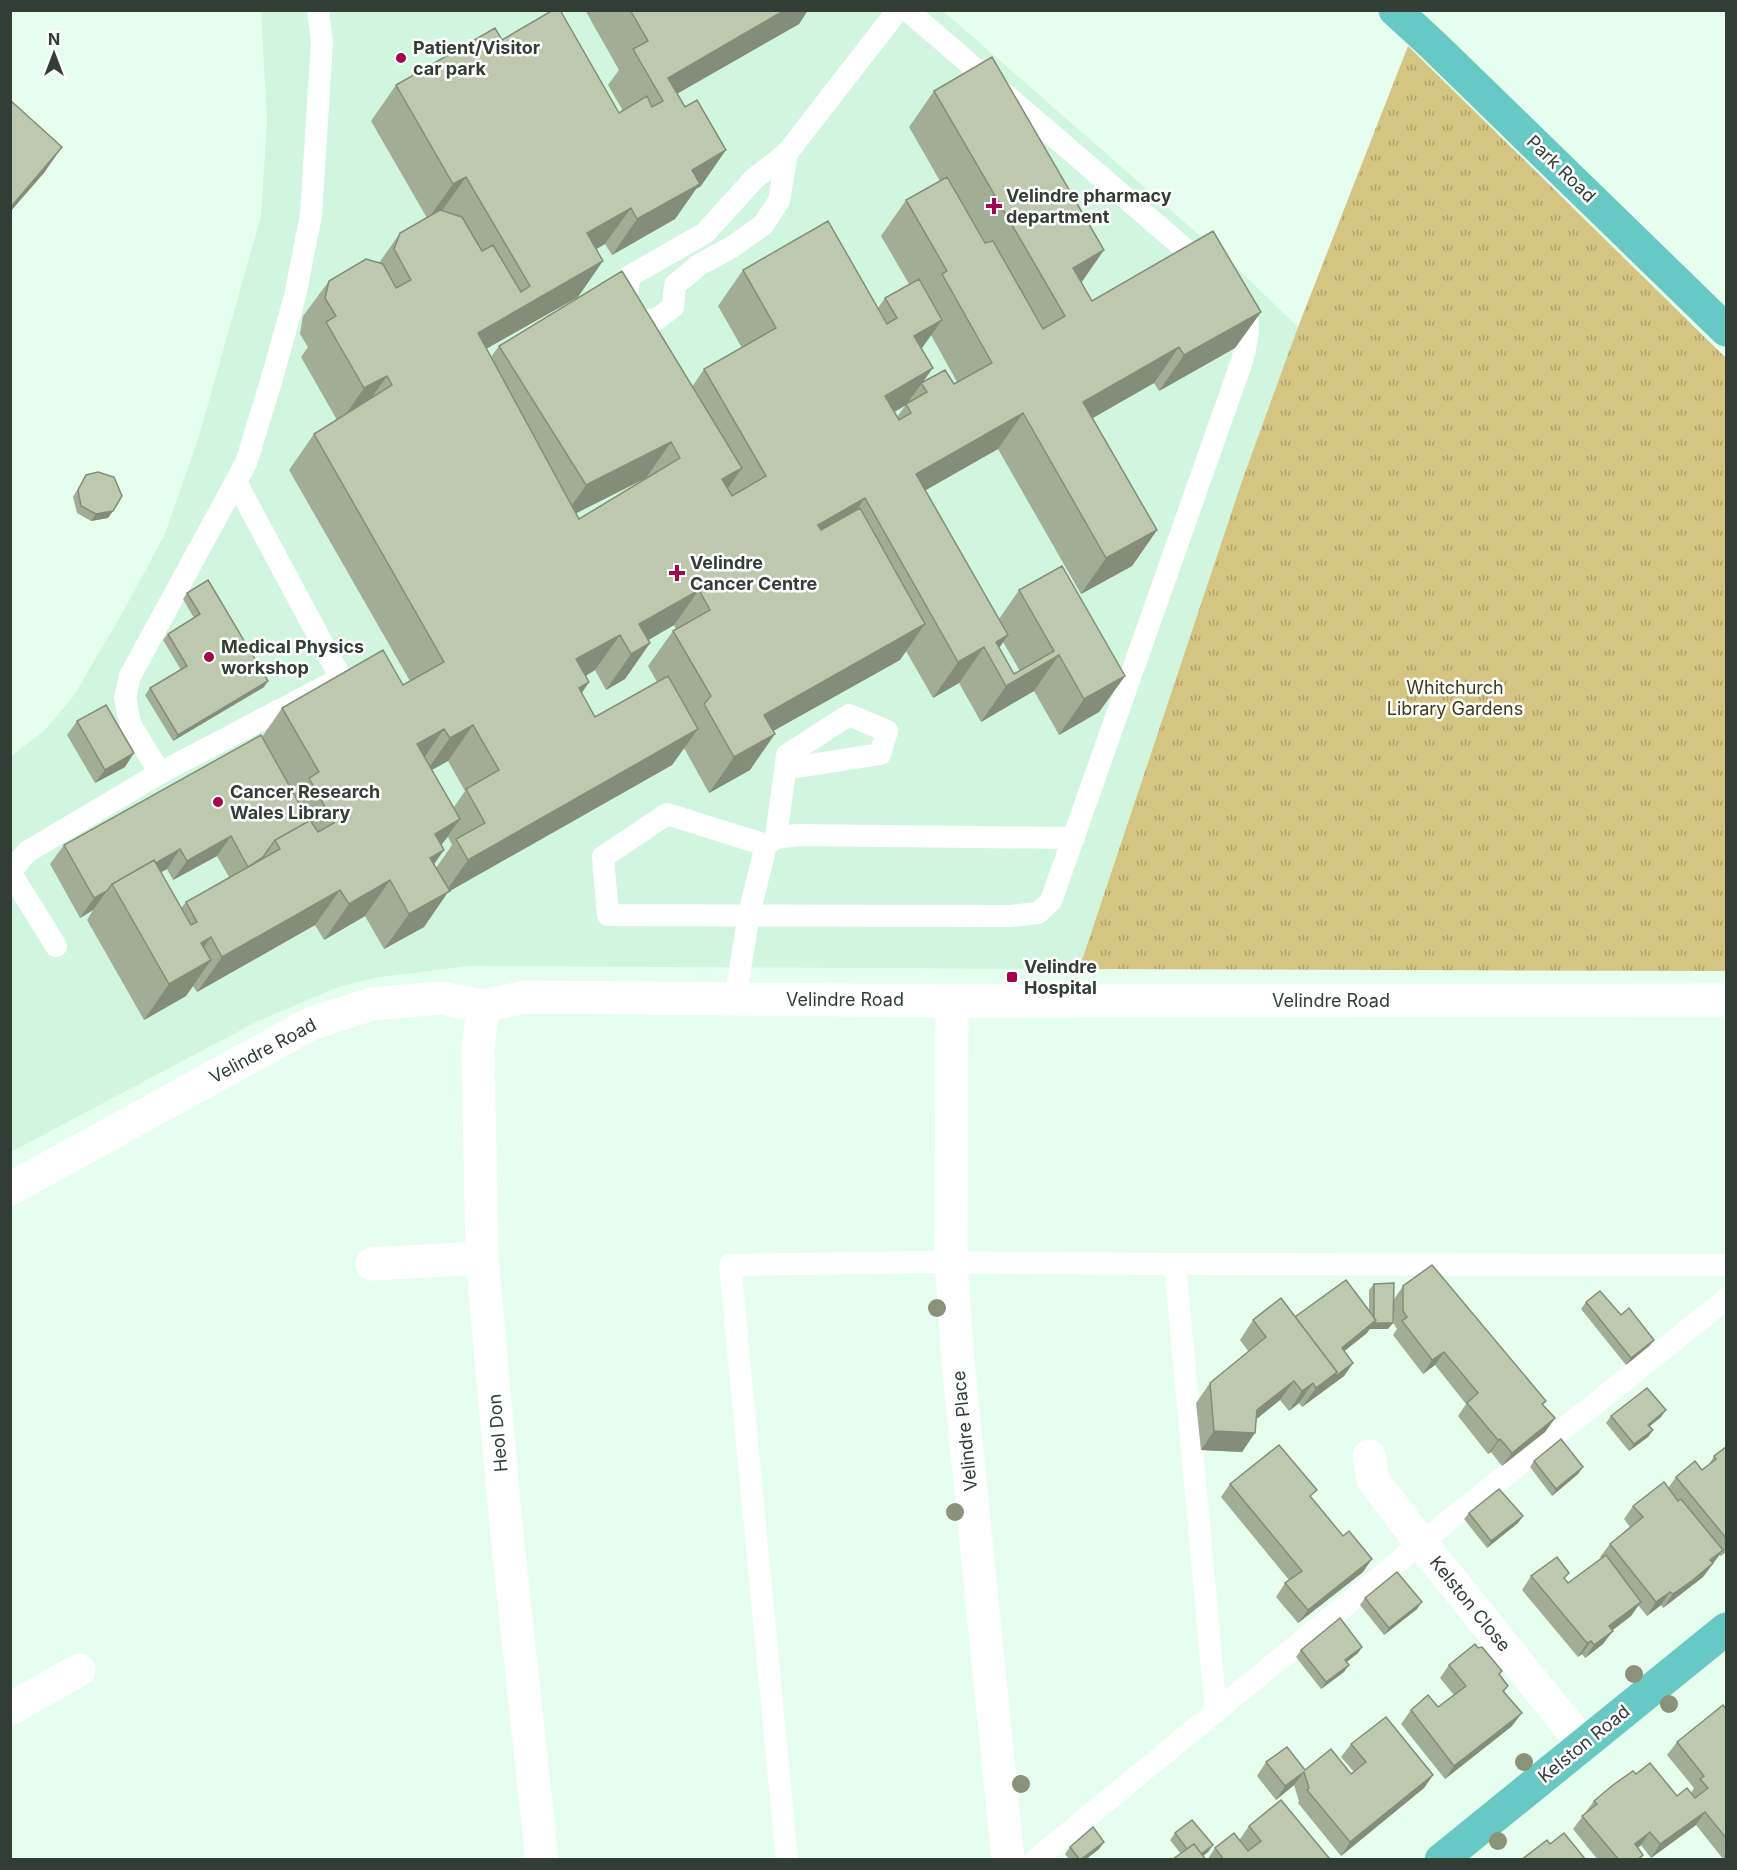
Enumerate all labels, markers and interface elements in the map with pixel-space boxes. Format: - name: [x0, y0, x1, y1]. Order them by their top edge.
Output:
- north arrow: [24, 24, 84, 84]
- text: N: [48, 29, 60, 49]
- place label: Patient/Visitor car park: [413, 37, 540, 79]
- marker: Patient/Visitor car park: [394, 51, 408, 65]
- street label: Park Road: [1523, 131, 1600, 206]
- place label: Velindre pharmacy department: [1006, 185, 1172, 227]
- marker: Velindre pharmacy department: [987, 199, 1001, 213]
- place label: Velindre Cancer Centre: [690, 552, 818, 594]
- marker: Velindre Cancer Centre: [668, 564, 686, 582]
- place label: Medical Physics workshop: [221, 636, 364, 678]
- marker: Medical Physics workshop: [202, 650, 216, 664]
- park label: Whitchurch Library Gardens: [1387, 677, 1523, 719]
- place label: Cancer Research Wales Library: [230, 781, 380, 823]
- marker: Cancer Research Wales Library: [211, 795, 225, 809]
- place label: Velindre Hospital: [1024, 956, 1097, 998]
- marker: Velindre Hospital: [1005, 970, 1019, 984]
- street label: Velindre Road: [786, 989, 904, 1010]
- street label: Velindre Road: [1272, 990, 1390, 1011]
- street label: Velindre Road: [206, 1014, 320, 1087]
- street label: Velindre Place: [948, 1370, 981, 1492]
- street label: Heol Don: [484, 1393, 511, 1473]
- street label: Kelston Close: [1426, 1552, 1515, 1655]
- street label: Kelston Road: [1534, 1700, 1634, 1787]

